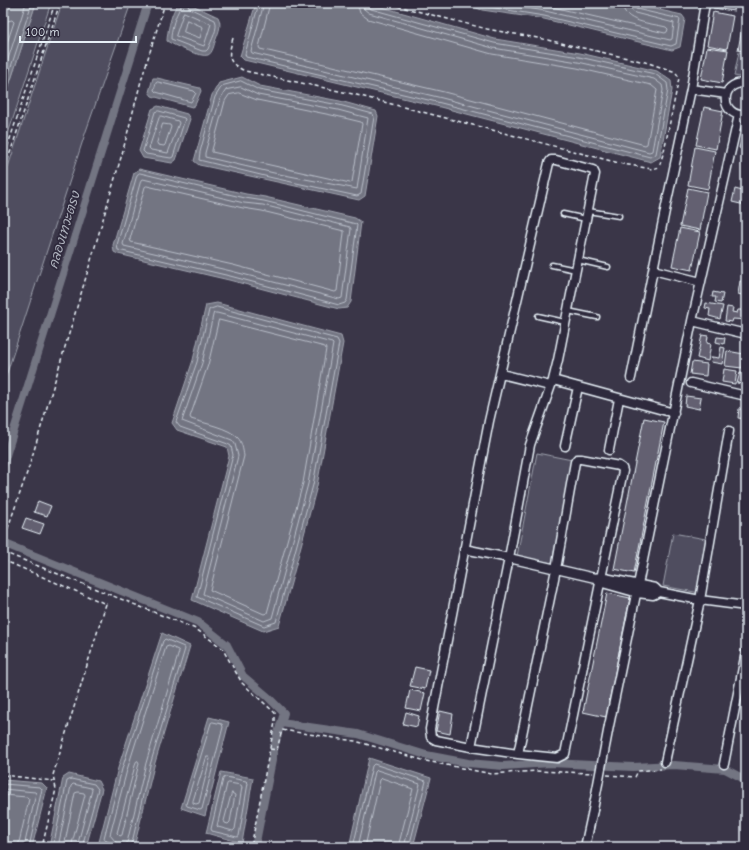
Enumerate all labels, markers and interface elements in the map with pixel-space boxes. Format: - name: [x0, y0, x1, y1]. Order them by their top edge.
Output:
- scale bar: [20, 18, 136, 44]
- text: 100 m: [26, 25, 59, 39]
- water label: คลองเทวะตรง: [45, 188, 83, 270]

